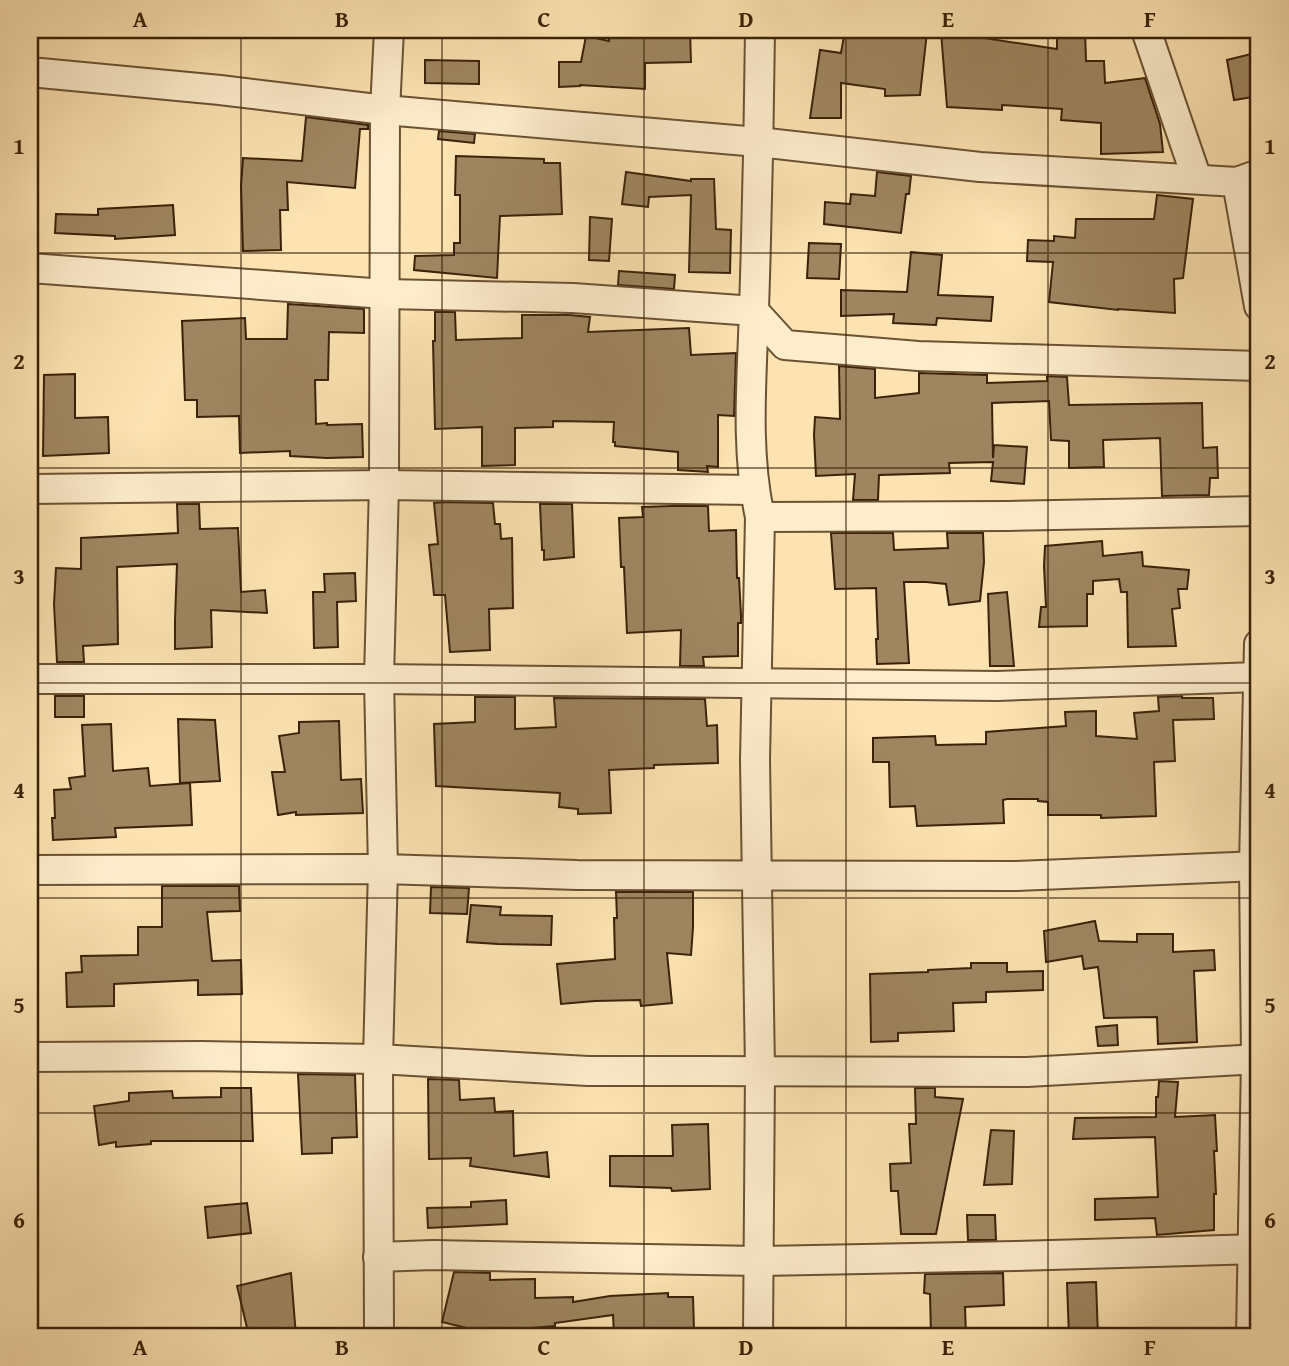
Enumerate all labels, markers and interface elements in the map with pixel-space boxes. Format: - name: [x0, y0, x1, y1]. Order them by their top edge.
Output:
- text: A: [133, 2, 148, 35]
- text: B: [335, 2, 349, 35]
- text: C: [537, 2, 551, 35]
- text: D: [739, 2, 754, 35]
- text: E: [942, 2, 954, 35]
- text: F: [1144, 2, 1156, 35]
- text: 1: [13, 129, 25, 162]
- text: 1: [1264, 129, 1276, 162]
- text: 2: [13, 344, 25, 377]
- text: 2: [1264, 344, 1276, 377]
- text: 3: [13, 559, 25, 592]
- text: 3: [1264, 559, 1276, 592]
- text: 4: [13, 773, 25, 806]
- text: 4: [1264, 773, 1276, 806]
- text: 5: [13, 988, 25, 1021]
- text: 5: [1264, 988, 1276, 1021]
- text: 6: [13, 1203, 25, 1236]
- text: 6: [1264, 1203, 1276, 1236]
- text: A: [133, 1330, 148, 1363]
- text: B: [335, 1330, 349, 1363]
- text: C: [537, 1330, 551, 1363]
- text: D: [739, 1330, 754, 1363]
- text: E: [942, 1330, 954, 1363]
- text: F: [1144, 1330, 1156, 1363]

